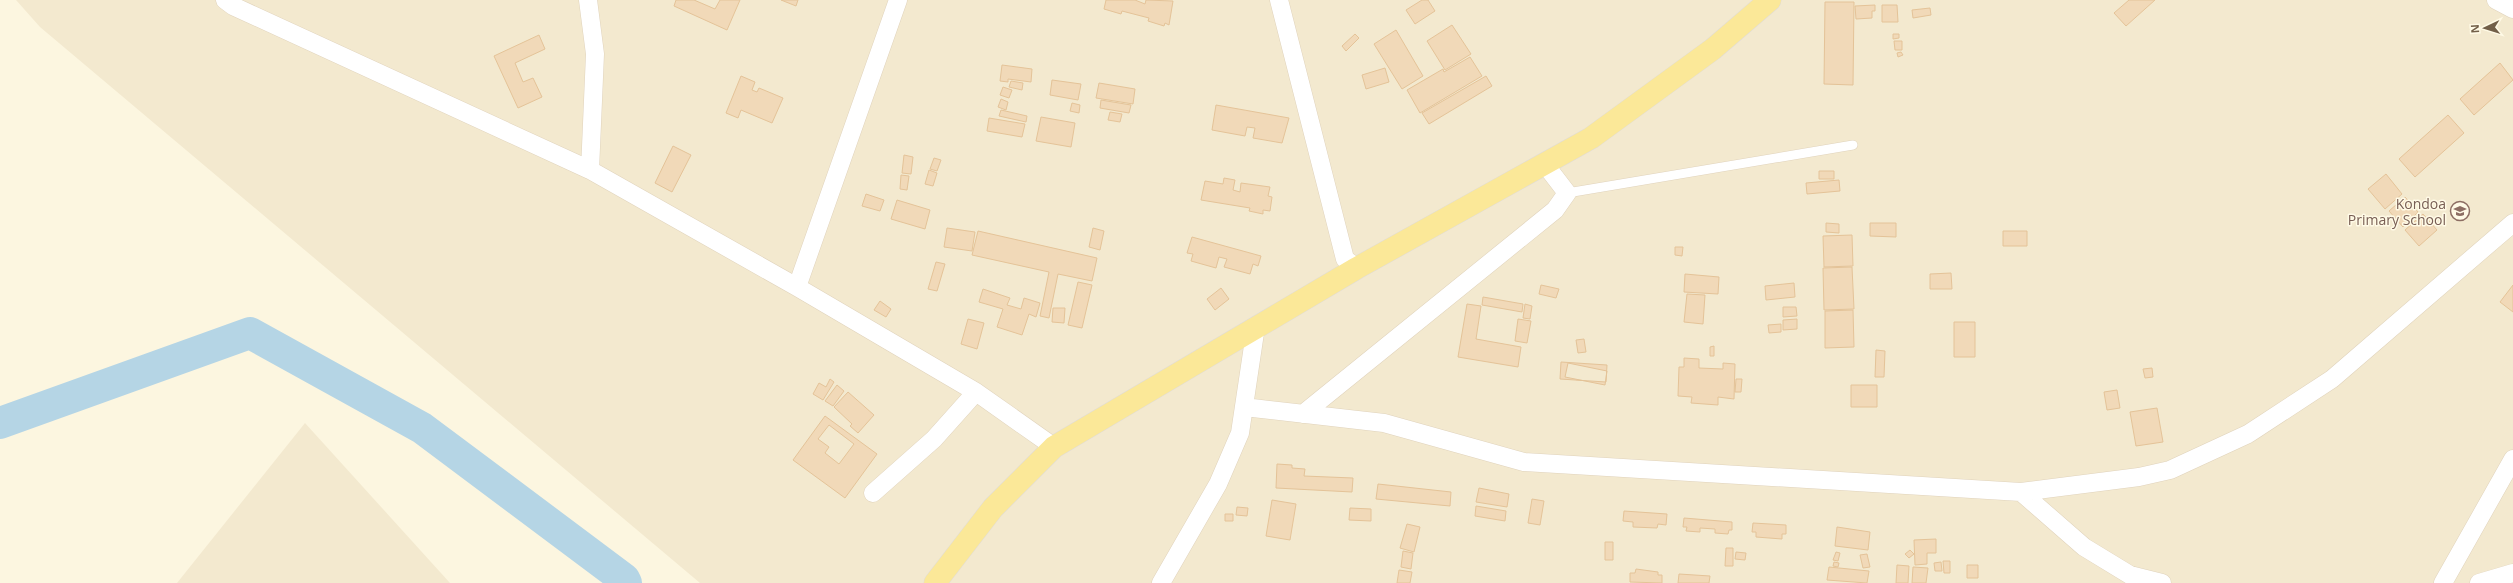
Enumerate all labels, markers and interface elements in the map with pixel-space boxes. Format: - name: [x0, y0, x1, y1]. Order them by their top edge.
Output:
- north arrow: [2465, 8, 2505, 48]
- text: N: [2467, 24, 2482, 34]
- place label: Kondoa Primary School: [2348, 194, 2446, 229]
- school or university icon: Kondoa Primary School: [2449, 200, 2471, 222]

